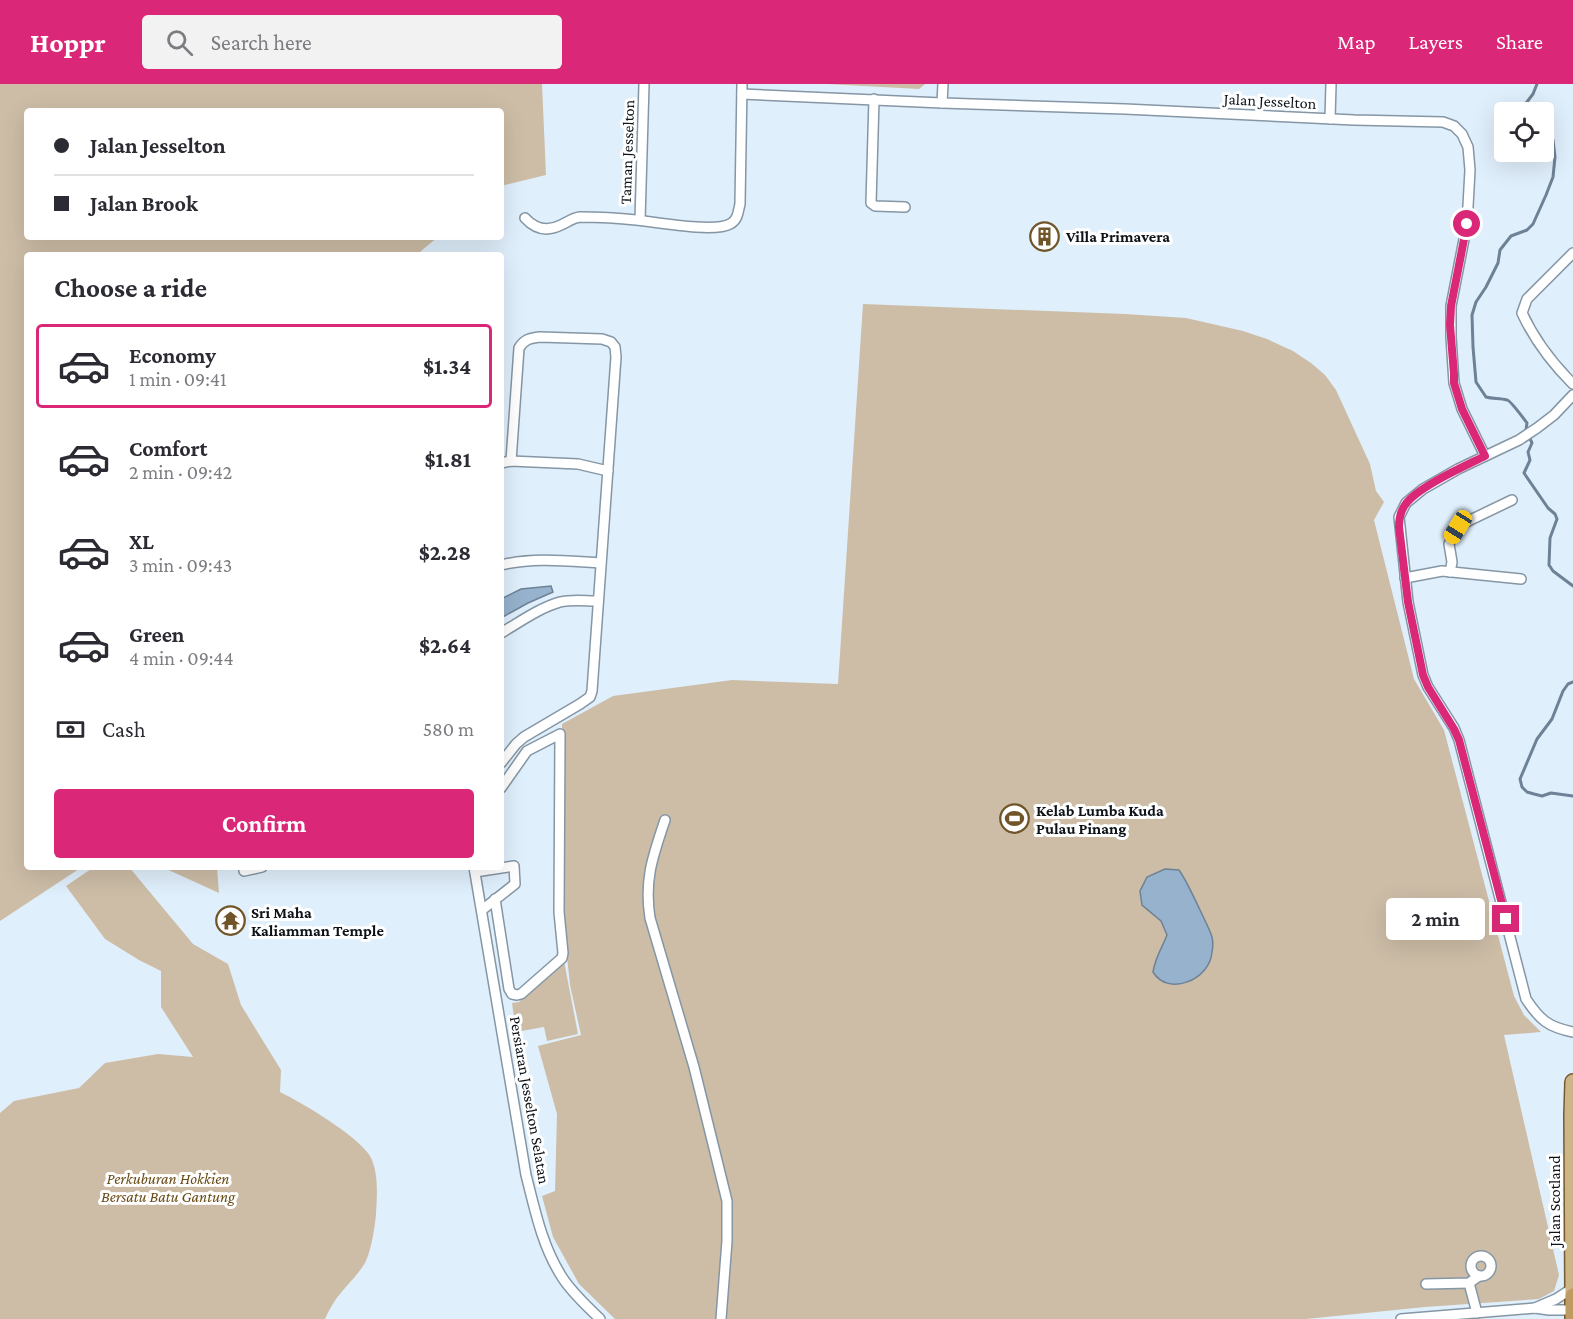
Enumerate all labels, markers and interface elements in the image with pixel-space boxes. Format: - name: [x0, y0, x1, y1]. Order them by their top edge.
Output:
- search box: [142, 15, 562, 69]
- icon: search: [163, 26, 196, 59]
- text: Hoppr: [30, 27, 106, 58]
- text: Search here: [211, 30, 312, 55]
- text: Map: [1337, 30, 1376, 54]
- text: Layers: [1409, 30, 1463, 54]
- text: Share: [1496, 30, 1543, 54]
- street label: Jalan Jesselton: [1221, 90, 1317, 113]
- street label: Taman Jesselton: [617, 99, 638, 205]
- map controls: [1494, 102, 1554, 162]
- button: locate: [1494, 102, 1554, 162]
- text: Jalan Jesselton: [90, 133, 226, 158]
- text: Jalan Brook: [90, 191, 198, 216]
- route start: [1453, 210, 1480, 237]
- building icon: Villa Primavera: [1029, 220, 1061, 252]
- place label: Villa Primavera: [1065, 228, 1170, 245]
- text: Choose a ride: [54, 273, 207, 303]
- icon: car: [57, 339, 111, 393]
- text: Economy: [129, 343, 216, 368]
- text: $1.34: [423, 354, 471, 379]
- text: 1 min · 09:41: [129, 368, 227, 390]
- icon: car: [57, 432, 111, 486]
- text: Comfort: [129, 436, 207, 461]
- text: $1.81: [425, 447, 471, 472]
- text: 2 min · 09:42: [129, 461, 232, 483]
- car: [1441, 507, 1475, 547]
- icon: car: [57, 525, 111, 579]
- text: XL: [129, 529, 154, 554]
- text: $2.28: [419, 540, 471, 565]
- text: 3 min · 09:43: [129, 554, 232, 576]
- icon: car: [57, 618, 111, 672]
- text: Green: [129, 622, 185, 647]
- text: $2.64: [419, 633, 471, 658]
- text: 4 min · 09:44: [129, 647, 234, 669]
- icon: cash: [54, 713, 87, 746]
- text: Cash: [102, 717, 146, 742]
- text: 580 m: [423, 718, 474, 740]
- button: Confirm: [54, 789, 474, 858]
- place label: Kelab Lumba Kuda Pulau Pinang: [1036, 802, 1164, 837]
- sports icon: Kelab Lumba Kuda Pulau Pinang: [999, 803, 1031, 835]
- callout: 2 min: [1386, 898, 1485, 940]
- place label: Sri Maha Kaliamman Temple: [251, 904, 385, 939]
- temple icon: Sri Maha Kaliamman Temple: [214, 905, 246, 937]
- route end: [1492, 905, 1519, 932]
- text: 2 min: [1411, 908, 1460, 930]
- street label: Persiaran Jesselton Selatan: [506, 1015, 553, 1186]
- street label: Jalan Scotland: [1546, 1155, 1564, 1249]
- park label: Perkuburan Hokkien Bersatu Batu Gantung: [101, 1170, 236, 1206]

